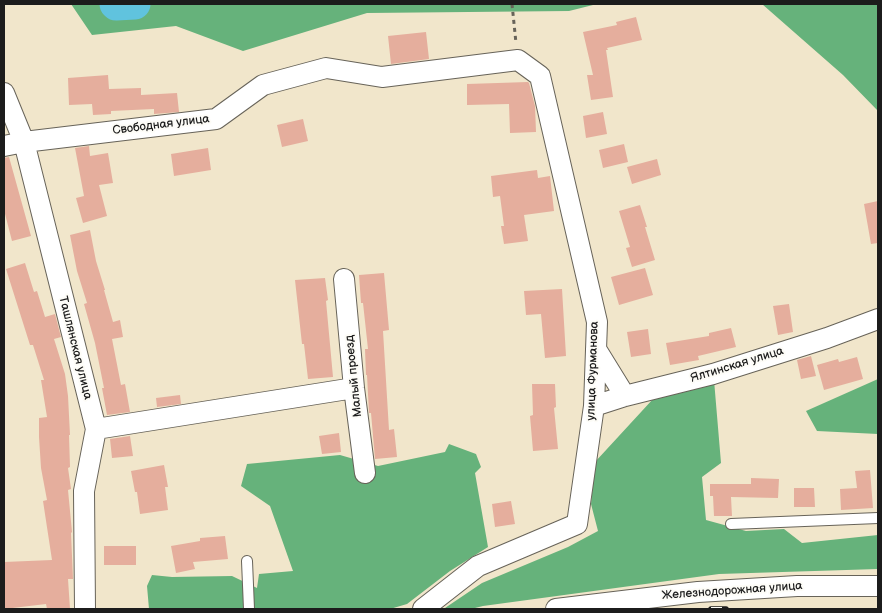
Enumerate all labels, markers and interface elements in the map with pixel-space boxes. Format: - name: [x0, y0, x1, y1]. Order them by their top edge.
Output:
- street label: Свободная улица: [112, 112, 210, 138]
- street label: Ташлянская улица: [55, 295, 95, 401]
- street label: улица Фурманова: [584, 321, 602, 421]
- street label: Малый проезд: [343, 334, 365, 418]
- street label: Ялтинская улица: [689, 344, 785, 386]
- street label: Железнодорожная улица: [661, 579, 803, 603]

